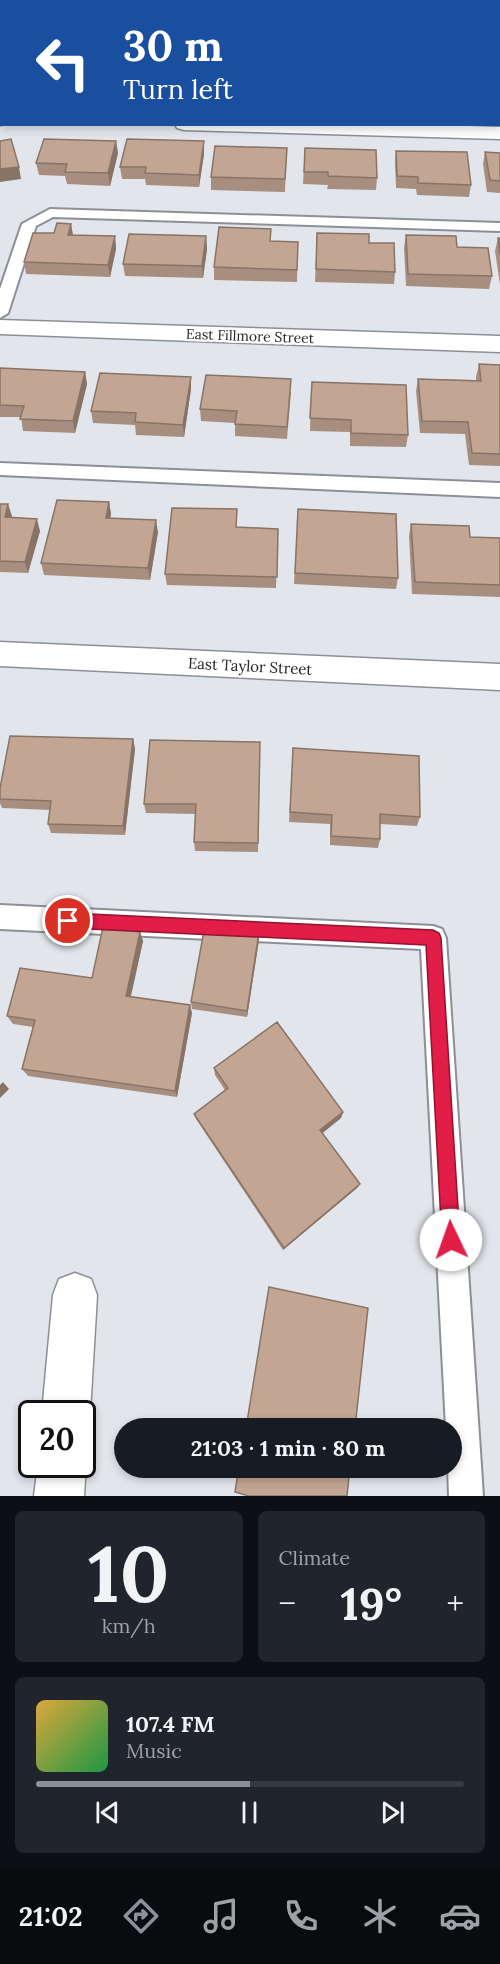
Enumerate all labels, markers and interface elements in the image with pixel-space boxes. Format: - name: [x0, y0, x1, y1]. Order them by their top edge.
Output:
- text: 30 m: [123, 19, 223, 73]
- icon: left: [24, 24, 102, 102]
- text: Turn left: [123, 72, 233, 106]
- street label: East Fillmore Street: [186, 325, 315, 347]
- street label: East Taylor Street: [187, 653, 313, 679]
- pin: [42, 895, 93, 946]
- icon: arrive: [51, 904, 84, 937]
- position arrow: [419, 1208, 483, 1272]
- speed limit sign: 20: [18, 1400, 96, 1478]
- text: 21:03 · 1 min · 80 m: [191, 1434, 385, 1462]
- text: 10: [88, 1524, 169, 1623]
- text: Climate: [279, 1545, 350, 1570]
- text: 19°: [341, 1575, 402, 1632]
- text: −: [279, 1582, 296, 1624]
- text: +: [446, 1582, 464, 1624]
- text: km/h: [102, 1613, 156, 1638]
- text: 107.4 FM: [126, 1710, 215, 1738]
- text: Music: [126, 1738, 182, 1763]
- icon: previous: [91, 1796, 124, 1829]
- icon: pause: [233, 1796, 266, 1829]
- icon: next: [376, 1796, 409, 1829]
- icon: directions: [120, 1895, 162, 1937]
- icon: music: [200, 1895, 242, 1937]
- icon: phone: [280, 1895, 322, 1937]
- icon: climate: [359, 1895, 401, 1937]
- icon: car: [439, 1895, 481, 1937]
- text: 21:02: [19, 1899, 83, 1933]

